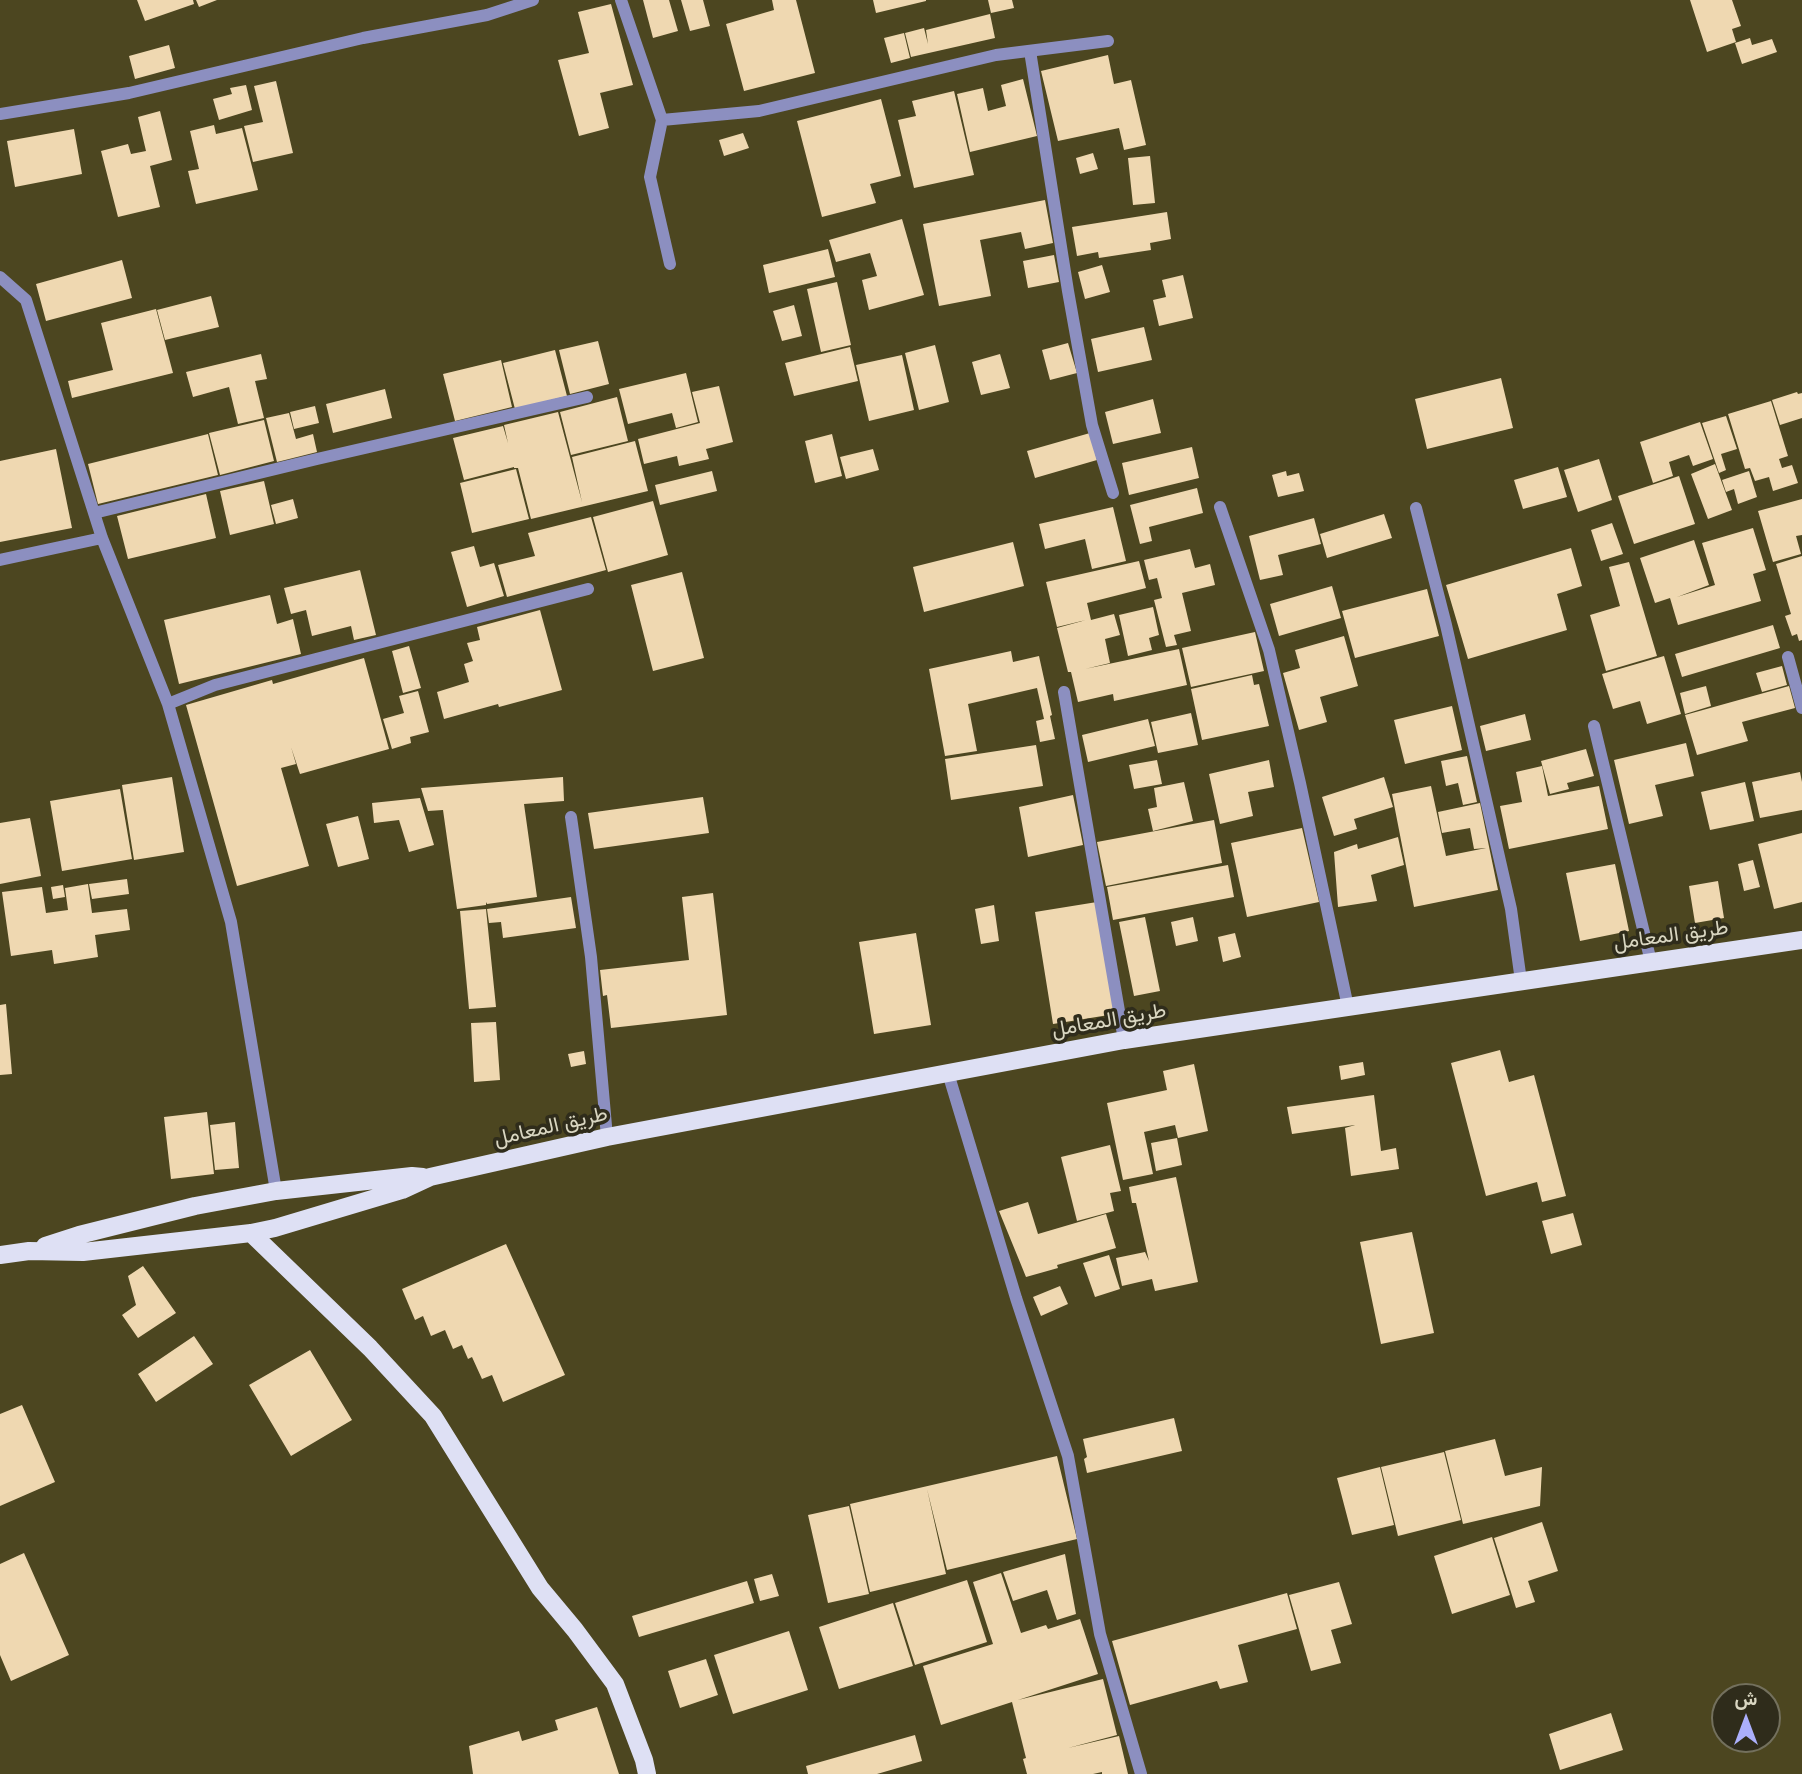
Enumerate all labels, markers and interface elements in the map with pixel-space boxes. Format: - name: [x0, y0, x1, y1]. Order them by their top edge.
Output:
- street label: طريق المعامل: [1612, 915, 1730, 957]
- street label: طريق المعامل: [1050, 999, 1168, 1043]
- street label: طريق المعامل: [492, 1102, 610, 1152]
- north arrow: [1711, 1683, 1781, 1753]
- text: ش: [1735, 1688, 1757, 1710]

